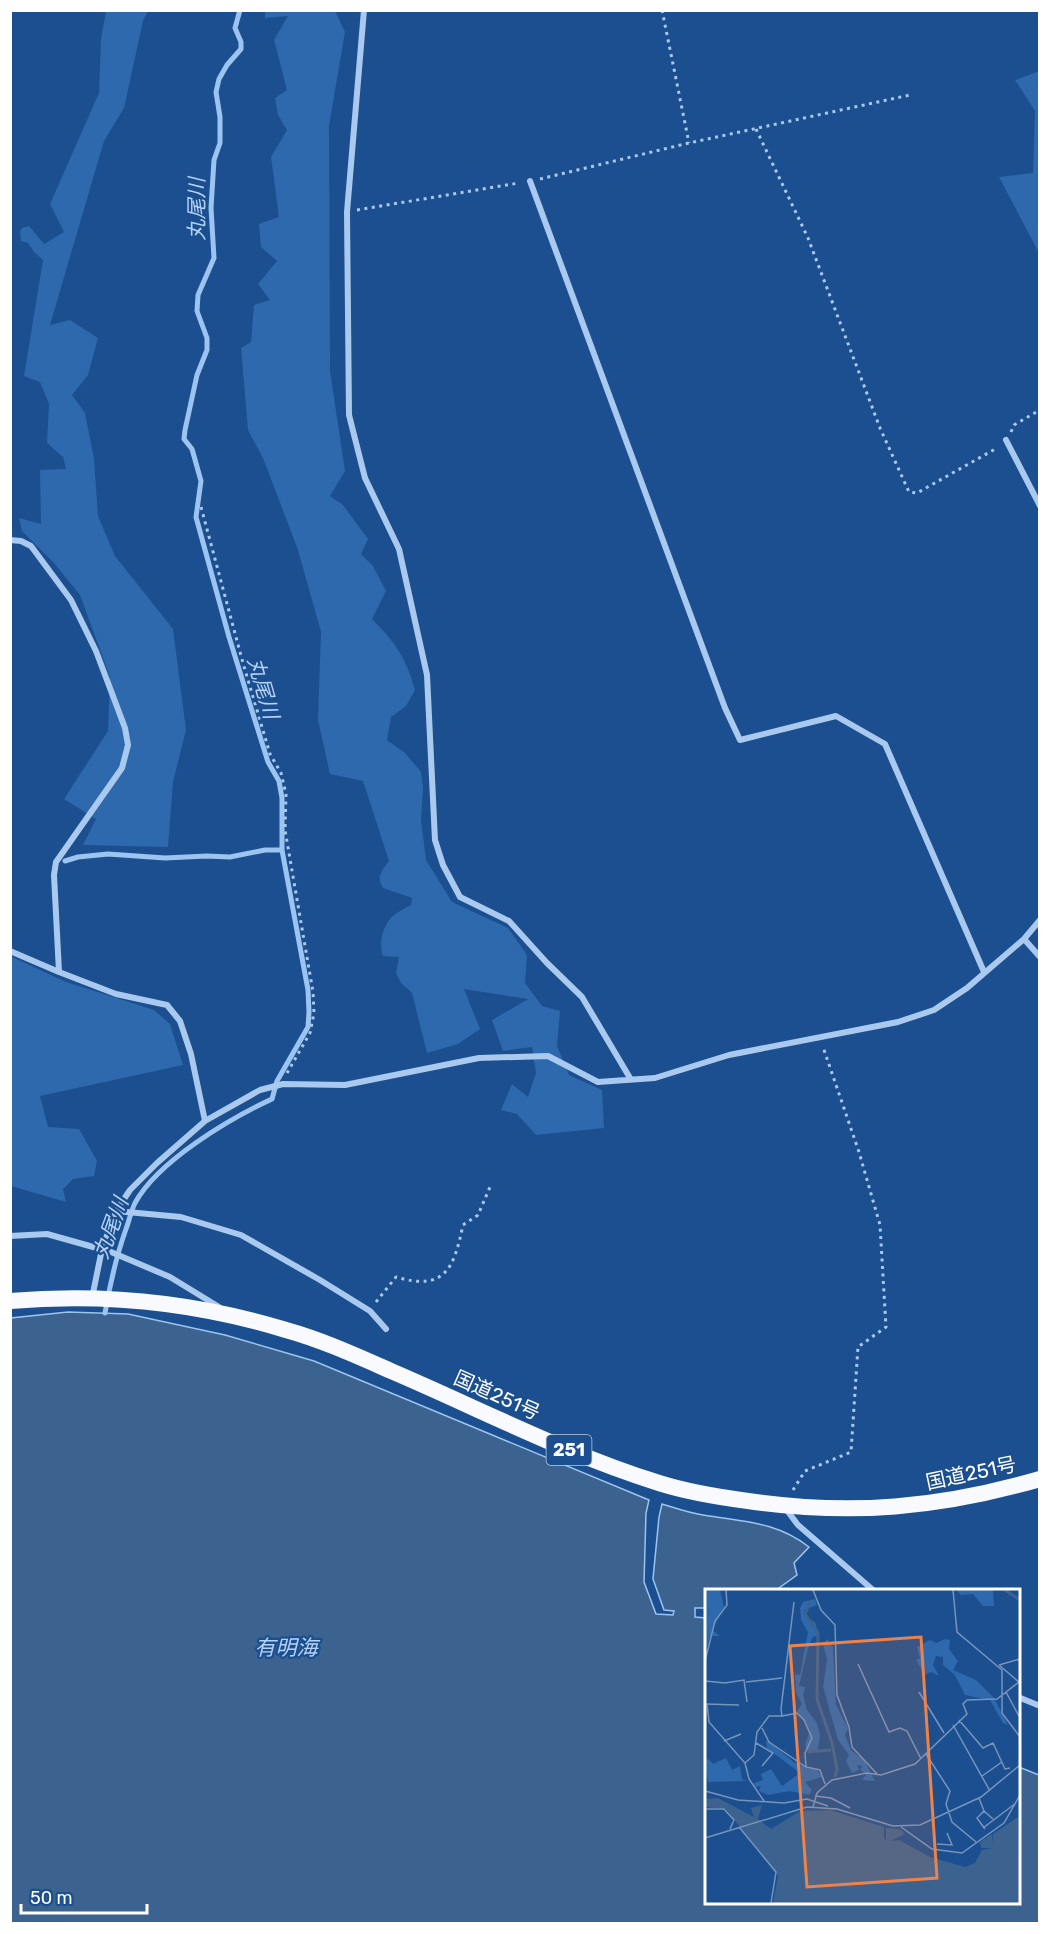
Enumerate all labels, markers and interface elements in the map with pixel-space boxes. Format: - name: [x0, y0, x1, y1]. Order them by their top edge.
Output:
- water label: 丸尾川: [184, 176, 209, 241]
- water label: 丸尾川: [243, 654, 285, 724]
- water label: 丸尾川: [88, 1192, 134, 1262]
- street label: 国道251号: [450, 1365, 544, 1425]
- road number: 251: [546, 1435, 592, 1465]
- street label: 国道251号: [924, 1452, 1018, 1494]
- inset map: [705, 1589, 1020, 1904]
- water label: 有明海: [255, 1635, 320, 1660]
- scale bar: [21, 1877, 147, 1915]
- text: 50 m: [30, 1887, 73, 1909]

